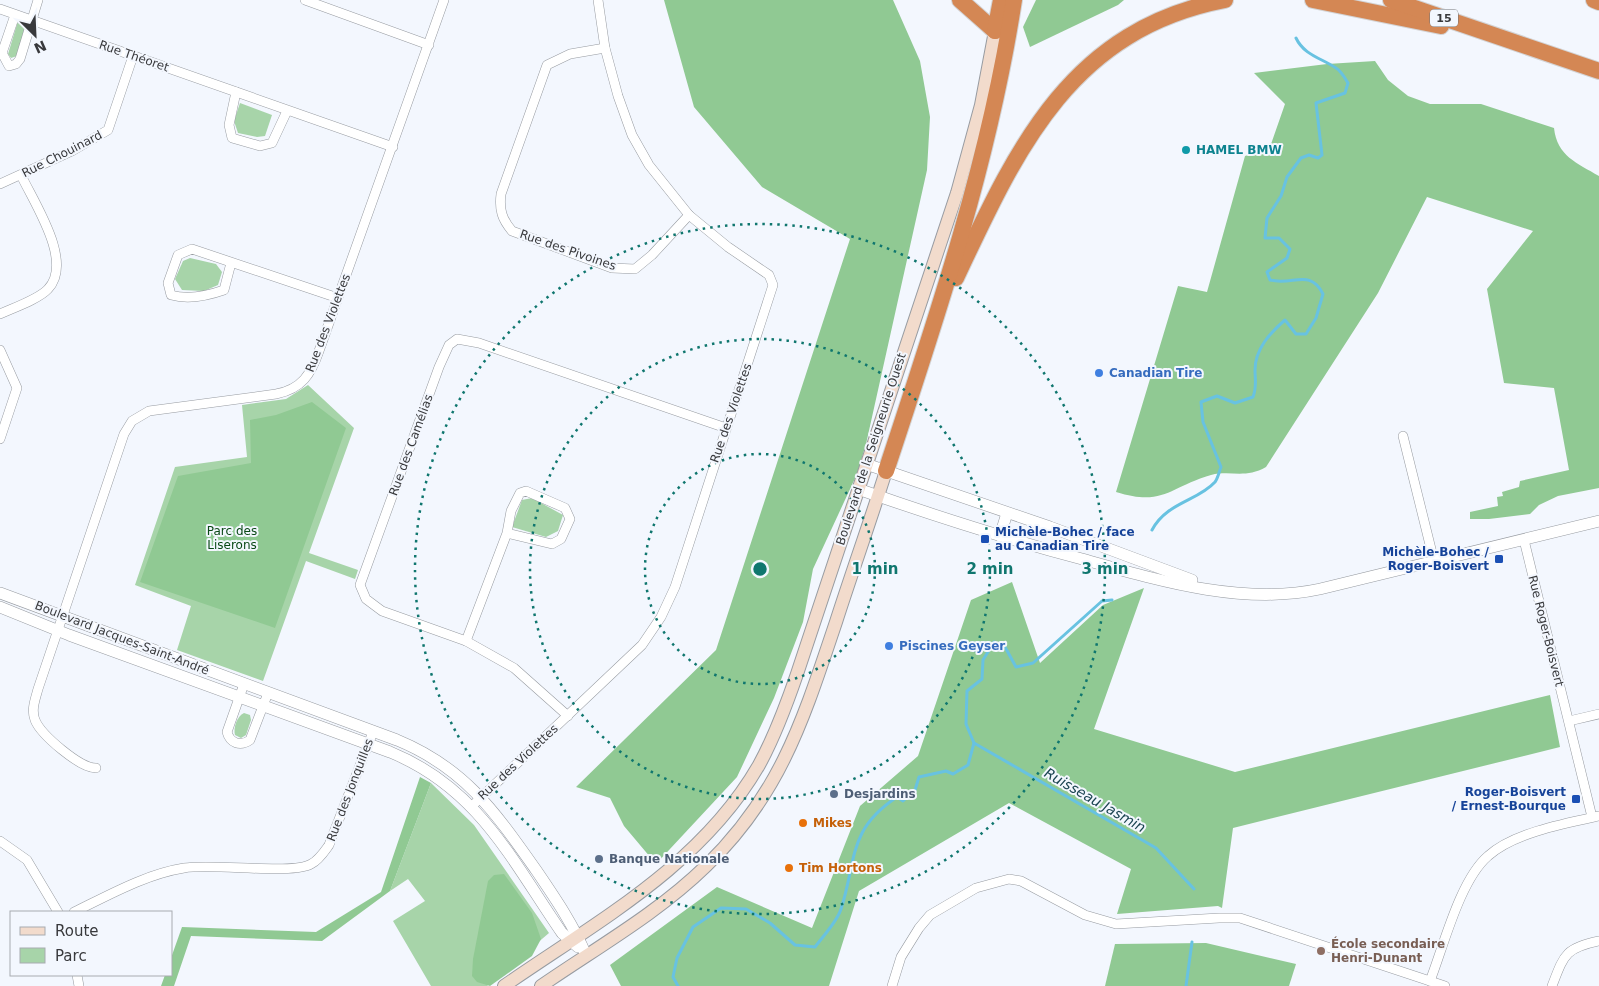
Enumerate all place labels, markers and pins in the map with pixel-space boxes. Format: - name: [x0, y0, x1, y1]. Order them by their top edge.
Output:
- place label: HAMEL BMW: [1196, 143, 1282, 157]
- marker: HAMEL BMW: [1180, 144, 1192, 156]
- place label: Canadian Tire: [1109, 366, 1202, 380]
- marker: Canadian Tire: [1093, 367, 1105, 379]
- place label: Michèle-Bohec / face au Canadian Tire: [995, 525, 1135, 553]
- marker: Michèle-Bohec / face au Canadian Tire: [979, 533, 991, 545]
- place label: Michèle-Bohec / Roger-Boisvert: [1382, 545, 1490, 573]
- marker: Michèle-Bohec / Roger-Boisvert: [1493, 553, 1505, 565]
- centre of rings: [751, 560, 769, 578]
- place label: Piscines Geyser: [899, 639, 1005, 653]
- marker: Piscines Geyser: [883, 640, 895, 652]
- place label: Roger-Boisvert / Ernest-Bourque: [1452, 785, 1566, 813]
- place label: Desjardins: [844, 787, 916, 801]
- marker: Desjardins: [828, 788, 840, 800]
- marker: Roger-Boisvert / Ernest-Bourque: [1570, 793, 1582, 805]
- place label: Mikes: [813, 816, 852, 830]
- marker: Mikes: [797, 817, 809, 829]
- place label: Banque Nationale: [609, 852, 729, 866]
- marker: Banque Nationale: [593, 853, 605, 865]
- place label: Tim Hortons: [799, 861, 882, 875]
- marker: Tim Hortons: [783, 862, 795, 874]
- place label: École secondaire Henri-Dunant: [1331, 936, 1445, 965]
- marker: École secondaire Henri-Dunant: [1315, 945, 1327, 957]

